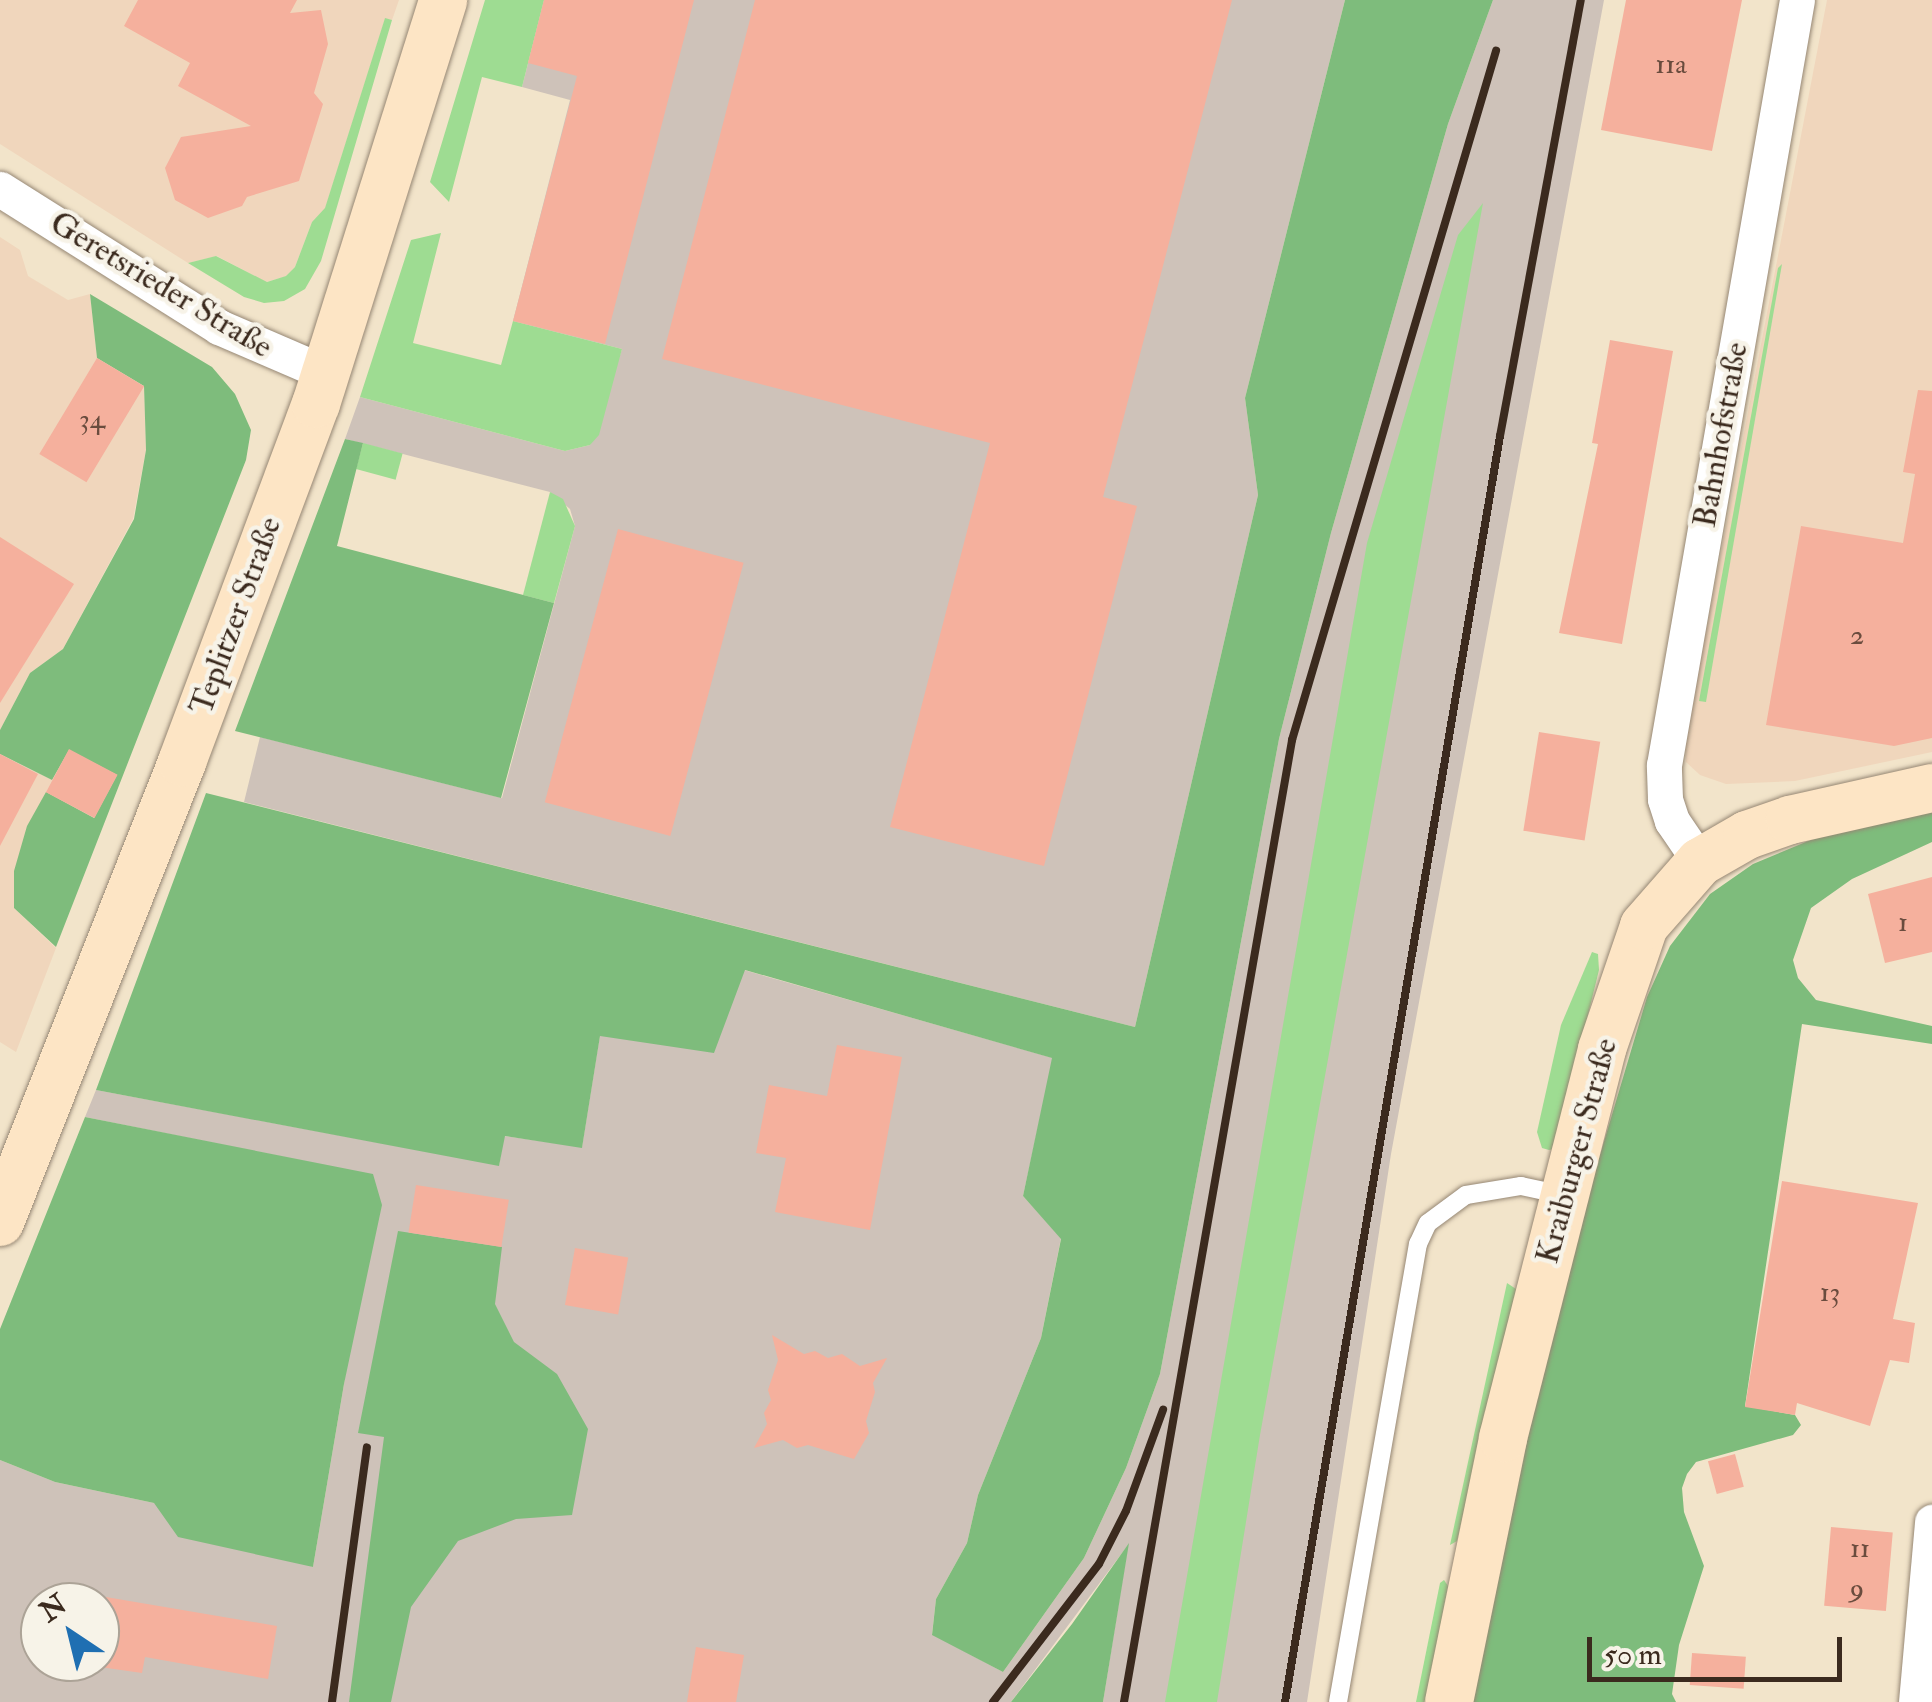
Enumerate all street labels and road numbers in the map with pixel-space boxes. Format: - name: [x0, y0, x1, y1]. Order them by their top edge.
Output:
- street label: Geretsrieder Straße: [43, 204, 279, 366]
- street label: Bahnhofstraße: [1686, 340, 1756, 530]
- street label: Teplitzer Straße: [183, 512, 289, 720]
- street label: Kraiburger Straße: [1529, 1034, 1625, 1268]

